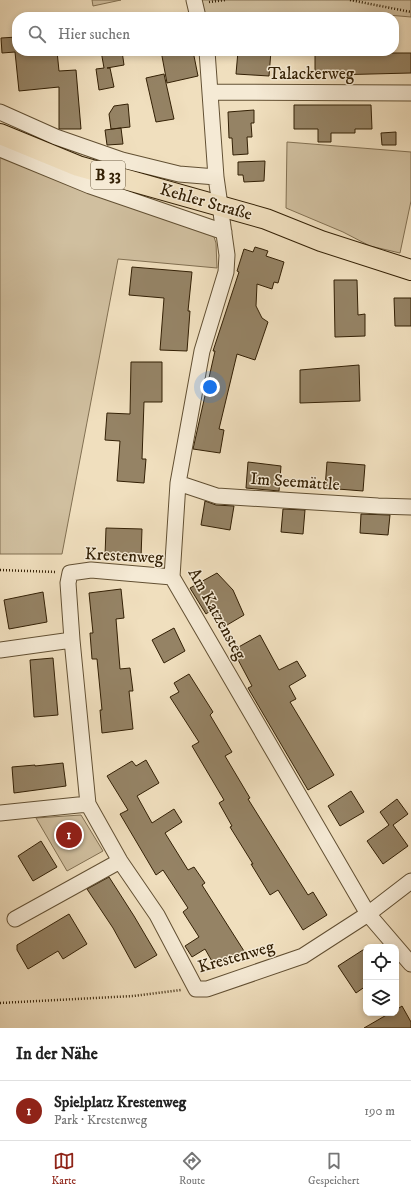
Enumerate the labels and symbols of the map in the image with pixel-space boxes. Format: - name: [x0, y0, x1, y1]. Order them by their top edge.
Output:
- street label: Talackerweg: [268, 63, 355, 85]
- road number: B 33: [91, 161, 125, 189]
- street label: Kehler Straße: [157, 178, 255, 226]
- your location: [200, 377, 220, 397]
- street label: Im Seemättle: [250, 468, 340, 496]
- street label: Krestenweg: [84, 543, 164, 569]
- street label: Am Katzensteg: [183, 564, 252, 664]
- pin: 1: [56, 820, 82, 850]
- street label: Krestenweg: [195, 935, 277, 978]

